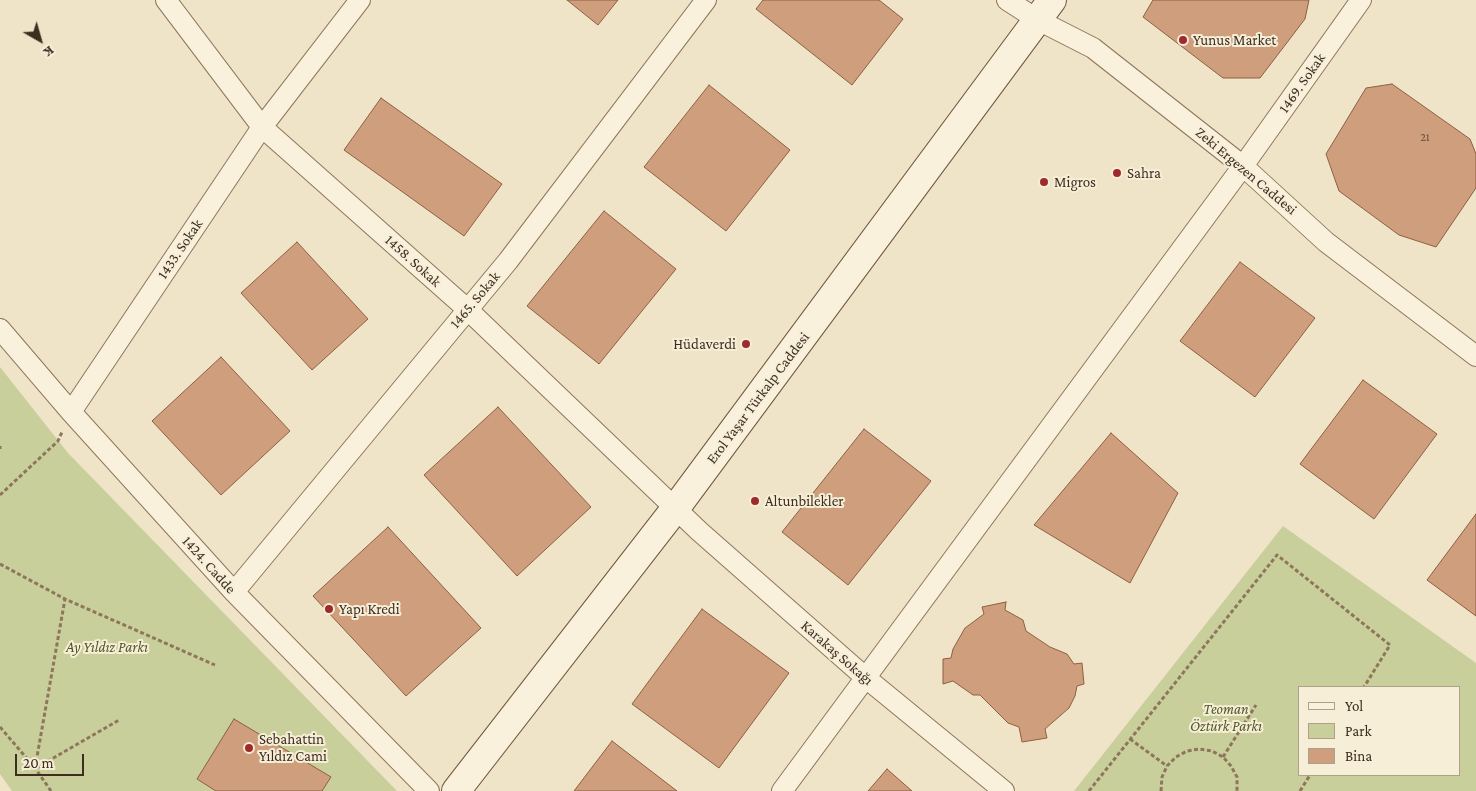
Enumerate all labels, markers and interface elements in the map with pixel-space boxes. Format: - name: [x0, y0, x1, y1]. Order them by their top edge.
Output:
- north arrow: [15, 15, 65, 65]
- place label: Yunus Market: [1193, 31, 1276, 49]
- marker: Yunus Market: [1177, 34, 1189, 46]
- text: K: [41, 43, 58, 61]
- street label: 1469. Sokak: [1275, 50, 1329, 116]
- street label: Zeki Ergezen Caddesi: [1192, 123, 1300, 219]
- house number: 21: [1420, 130, 1430, 144]
- place label: Sahra: [1127, 164, 1161, 182]
- marker: Sahra: [1111, 167, 1123, 179]
- place label: Migros: [1054, 173, 1096, 191]
- marker: Migros: [1038, 176, 1050, 188]
- street label: 1433. Sokak: [153, 216, 207, 282]
- street label: 1458. Sokak: [381, 231, 445, 291]
- street label: 1465. Sokak: [446, 268, 504, 332]
- street label: Erol Yaşar Türkalp Caddesi: [703, 329, 813, 467]
- place label: Hüdaverdi: [673, 335, 736, 353]
- marker: Hüdaverdi: [740, 338, 752, 350]
- place label: Altunbilekler: [765, 492, 844, 510]
- marker: Altunbilekler: [749, 495, 761, 507]
- street label: 1424. Cadde: [178, 532, 240, 598]
- place label: Yapı Kredi: [339, 600, 400, 618]
- marker: Yapı Kredi: [323, 603, 335, 615]
- street label: Karakaş Sokağı: [797, 617, 877, 689]
- park label: Ay Yıldız Parkı: [66, 638, 148, 656]
- legend: [1298, 686, 1461, 776]
- text: Yol: [1345, 698, 1363, 714]
- park label: Teoman Öztürk Parkı: [1190, 700, 1262, 735]
- text: Park: [1345, 723, 1372, 739]
- place label: Sebahattin Yıldız Cami: [259, 730, 327, 765]
- marker: Sebahattin Yıldız Cami: [243, 742, 255, 754]
- scale bar: [18, 744, 86, 776]
- text: Bina: [1345, 748, 1372, 764]
- text: 20 m: [23, 755, 54, 771]

